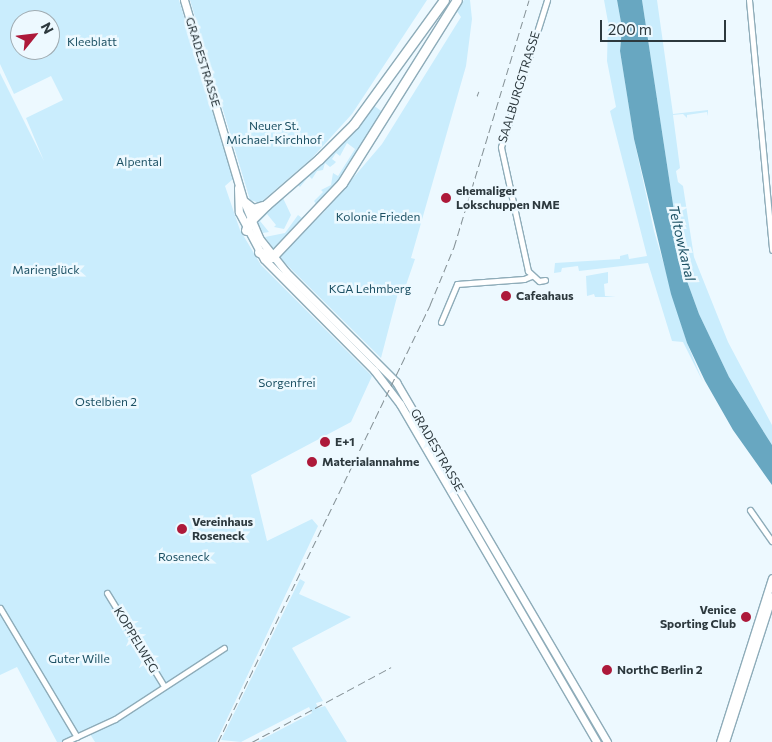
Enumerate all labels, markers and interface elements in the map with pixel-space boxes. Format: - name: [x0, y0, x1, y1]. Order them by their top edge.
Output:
- north arrow: [10, 10, 60, 60]
- scale bar: [602, 10, 728, 42]
- street label: GRADESTRASSE: [182, 15, 224, 109]
- text: N: [38, 19, 58, 37]
- text: 200 m: [608, 20, 652, 38]
- street label: SAALBURGSTRASSE: [495, 30, 543, 144]
- park label: Kleeblatt: [67, 35, 117, 49]
- park label: Neuer St. Michael-Kirchhof: [226, 119, 322, 147]
- park label: Alpental: [116, 155, 162, 169]
- place label: ehemaliger Lokschuppen NME: [456, 184, 560, 212]
- marker: ehemaliger Lokschuppen NME: [440, 192, 452, 204]
- water label: Teltowkanal: [665, 203, 699, 283]
- park label: Kolonie Frieden: [336, 210, 420, 224]
- park label: Marienglück: [12, 263, 80, 277]
- park label: KGA Lehmberg: [329, 282, 411, 296]
- place label: Cafeahaus: [516, 289, 574, 303]
- marker: Cafeahaus: [500, 290, 512, 302]
- park label: Sorgenfrei: [258, 376, 316, 390]
- park label: Ostelbien 2: [75, 395, 137, 409]
- street label: GRADESTRASSE: [407, 406, 467, 494]
- place label: E+1: [335, 435, 355, 449]
- marker: E+1: [319, 436, 331, 448]
- place label: Materialannahme: [322, 455, 419, 469]
- marker: Materialannahme: [306, 456, 318, 468]
- place label: Vereinhaus Roseneck: [192, 515, 253, 543]
- marker: Vereinhaus Roseneck: [176, 523, 188, 535]
- park label: Roseneck: [158, 550, 210, 564]
- place label: Venice Sporting Club: [660, 603, 736, 631]
- street label: KOPPELWEG: [111, 605, 161, 675]
- marker: Venice Sporting Club: [740, 611, 752, 623]
- park label: Guter Wille: [48, 652, 110, 666]
- place label: NorthC Berlin 2: [617, 663, 703, 677]
- marker: NorthC Berlin 2: [601, 664, 613, 676]

